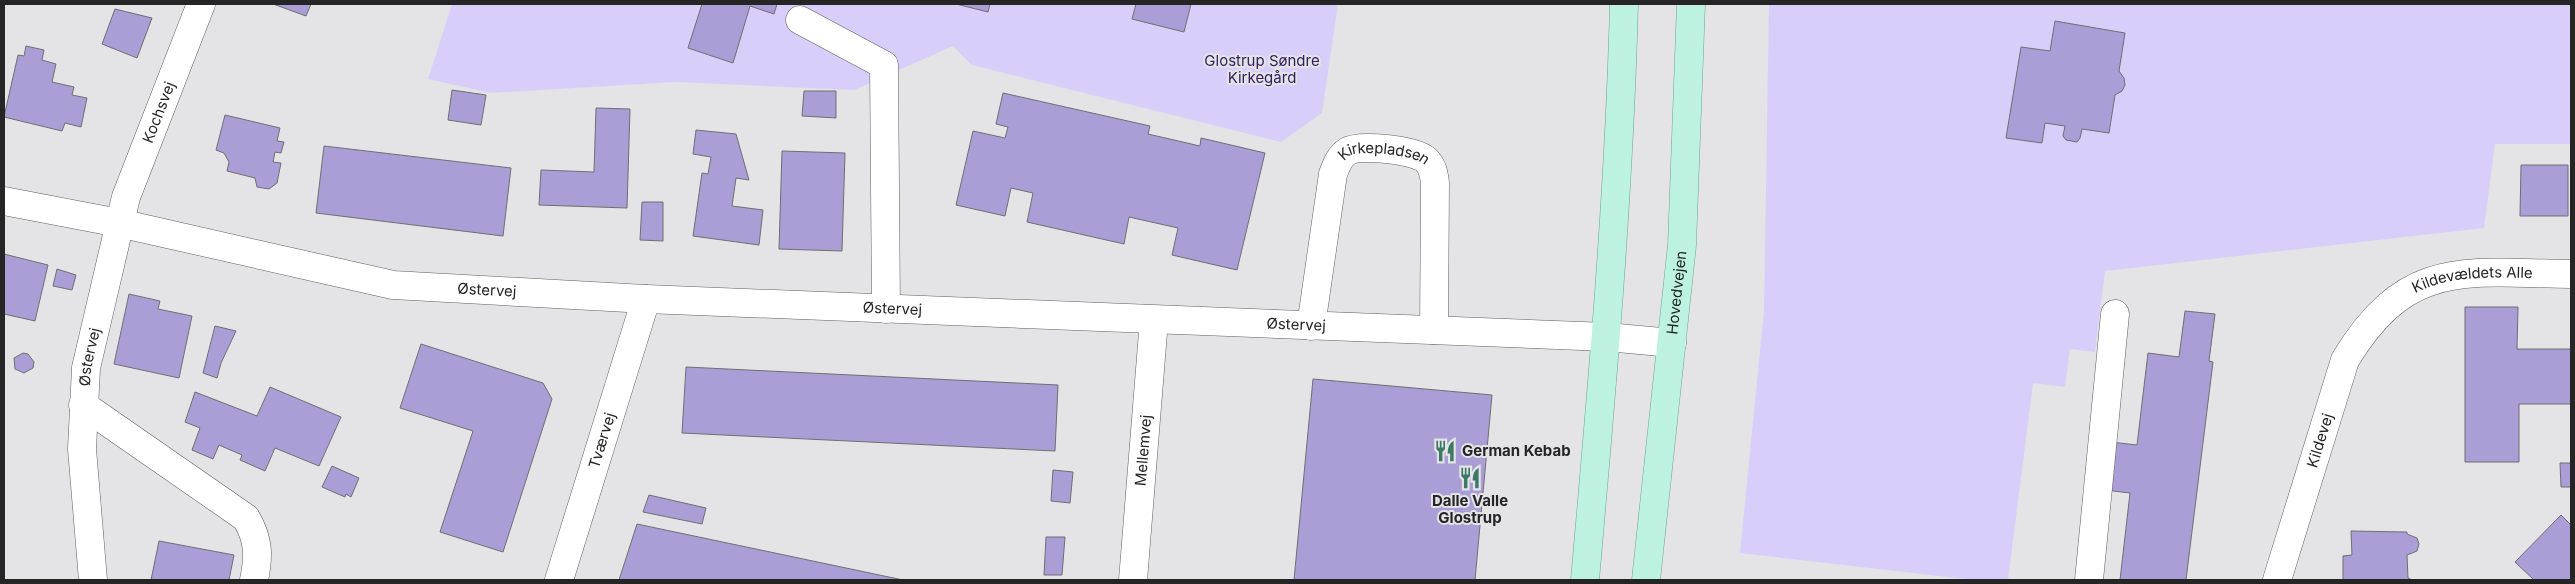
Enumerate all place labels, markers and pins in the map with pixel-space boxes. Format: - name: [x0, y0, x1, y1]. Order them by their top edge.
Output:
- restaurant icon: German Kebab: [1432, 438, 1458, 464]
- place label: German Kebab: [1462, 441, 1571, 460]
- restaurant icon: Dalle Valle Glostrup: [1457, 465, 1483, 491]
- place label: Dalle Valle Glostrup: [1432, 491, 1508, 527]

